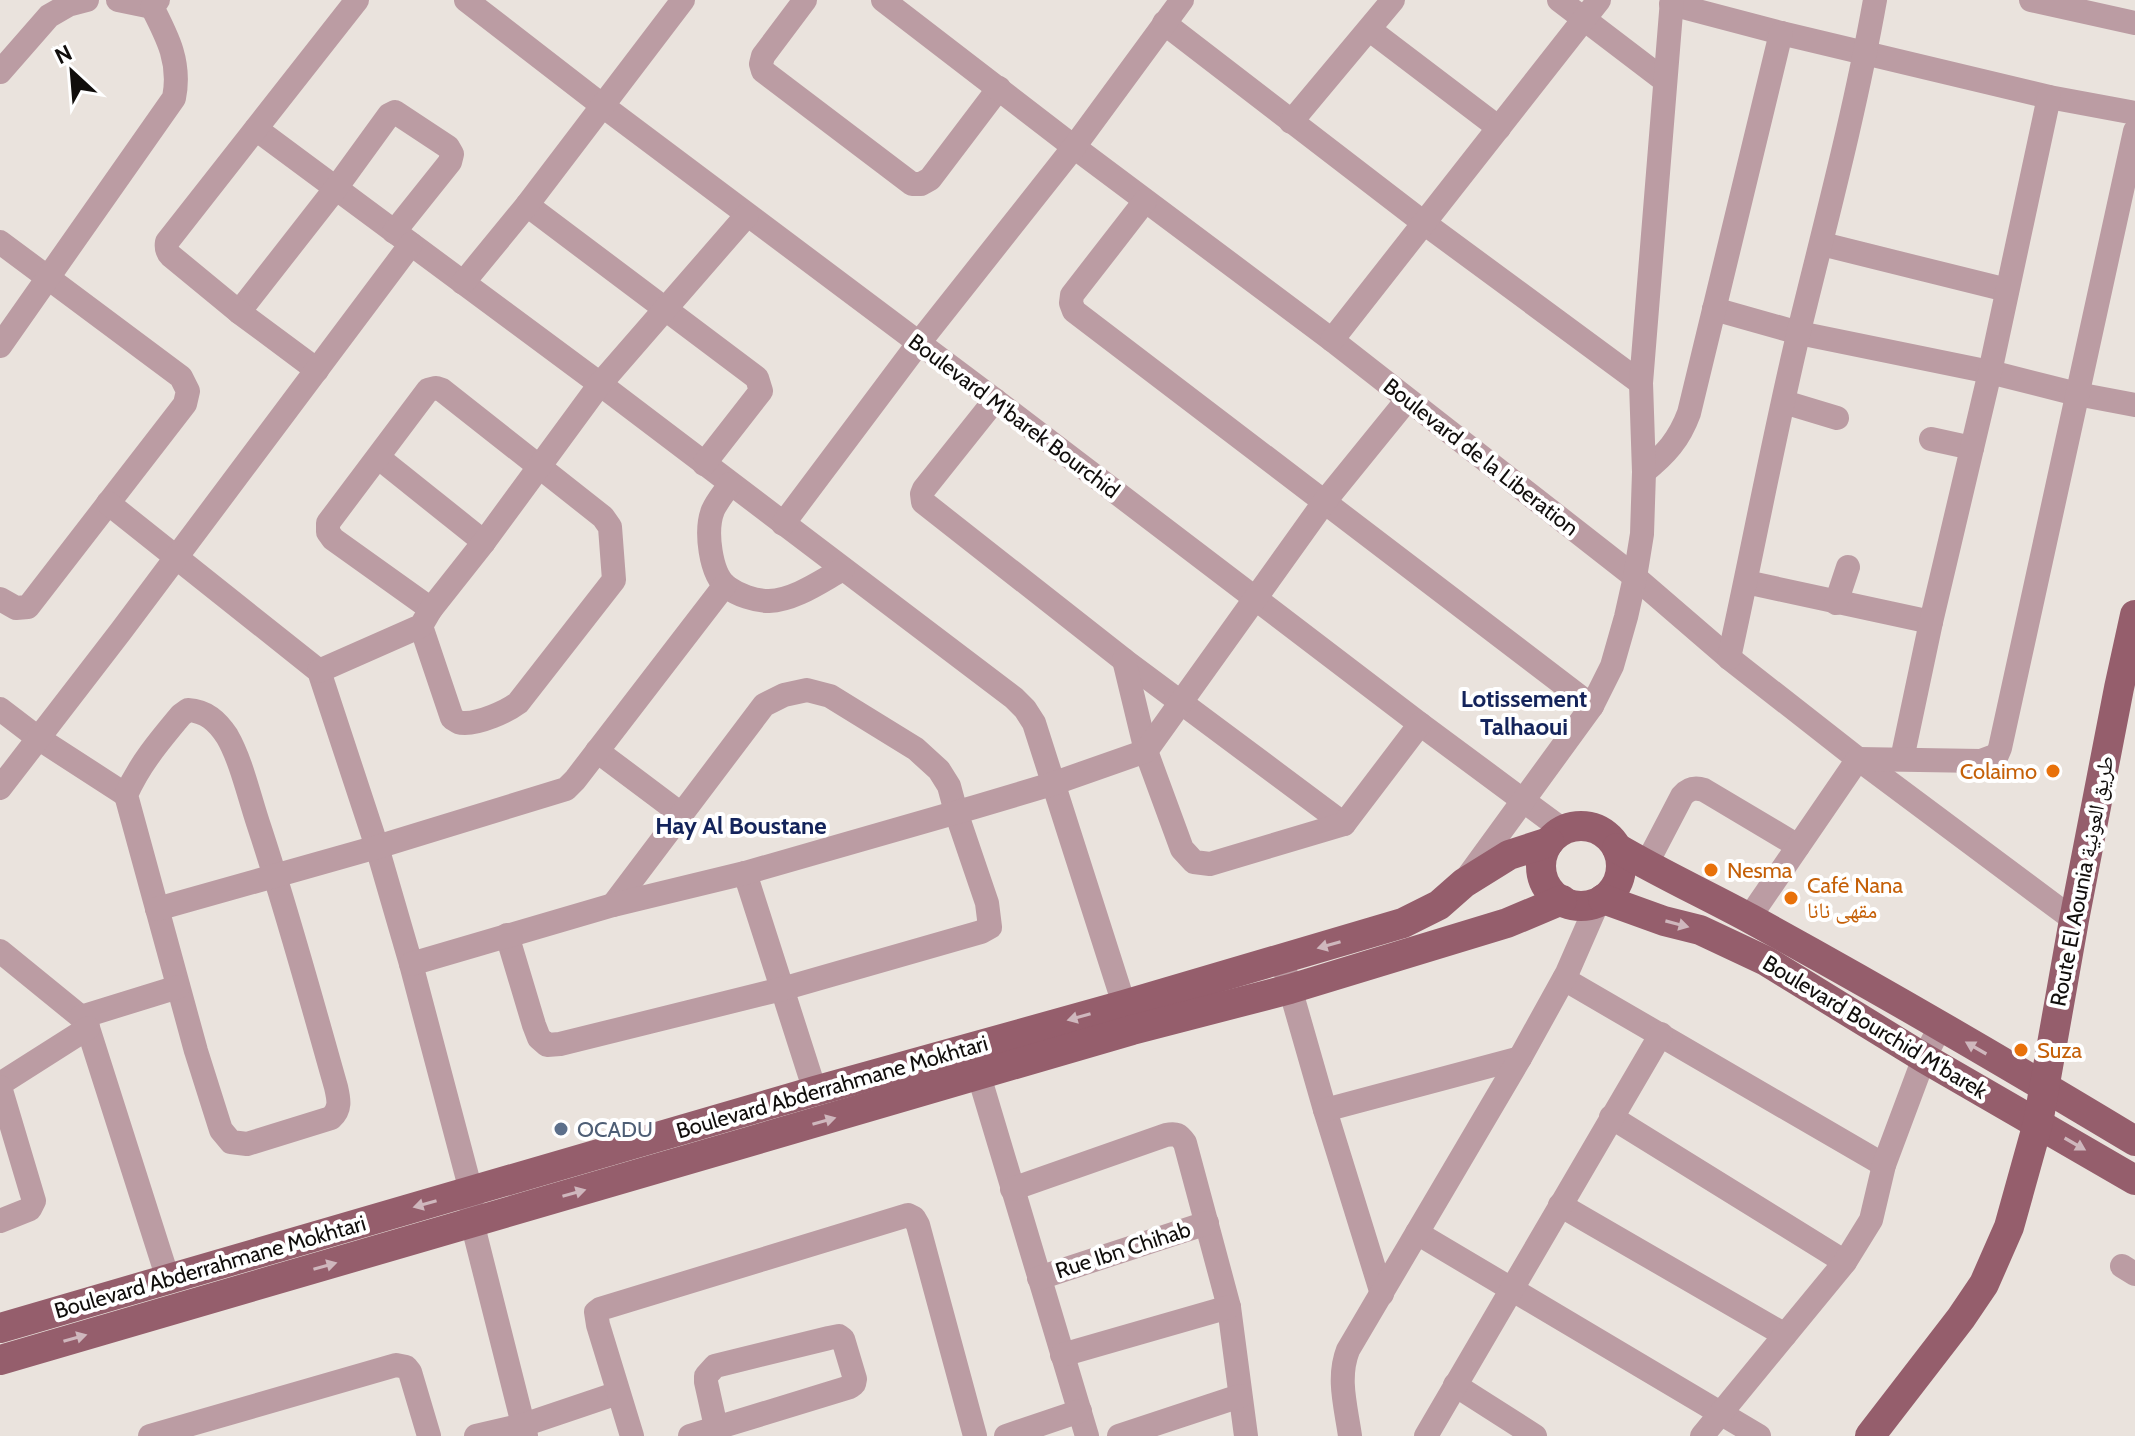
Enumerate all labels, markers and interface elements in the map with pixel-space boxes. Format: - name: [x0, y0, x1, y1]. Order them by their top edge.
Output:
- north arrow: [32, 32, 112, 112]
- text: N: [51, 39, 76, 70]
- street label: Boulevard M'barek Bourchid: [903, 328, 1125, 504]
- street label: Boulevard de la Liberation: [1378, 372, 1584, 542]
- district label: Lotissement Talhaoui: [1461, 684, 1587, 741]
- street label: Route El Aounia طريق العونية: [2044, 753, 2120, 1009]
- place label: Colaimo: [1960, 758, 2037, 785]
- marker: Colaimo: [2044, 762, 2062, 780]
- district label: Hay Al Boustane: [655, 811, 827, 840]
- place label: Nesma: [1727, 857, 1793, 884]
- marker: Nesma: [1702, 861, 1720, 879]
- place label: Café Nana مقهى نانا: [1807, 872, 1903, 924]
- marker: Café Nana مقهى نانا: [1782, 889, 1800, 907]
- one-way arrow: [1665, 918, 1689, 931]
- one-way arrow: [1316, 939, 1340, 952]
- street label: Boulevard Bourchid M'barek: [1758, 949, 1992, 1105]
- one-way arrow: [1066, 1011, 1090, 1024]
- street label: Boulevard Abderrahmane Mokhtari: [673, 1030, 991, 1144]
- place label: Suza: [2037, 1037, 2083, 1064]
- one-way arrow: [1965, 1041, 1987, 1055]
- marker: Suza: [2012, 1041, 2030, 1059]
- one-way arrow: [812, 1114, 837, 1126]
- place label: OCADU: [577, 1116, 653, 1143]
- marker: OCADU: [552, 1120, 570, 1138]
- one-way arrow: [2064, 1137, 2086, 1151]
- one-way arrow: [563, 1186, 587, 1199]
- one-way arrow: [413, 1198, 437, 1211]
- street label: Boulevard Abderrahmane Mokhtari: [51, 1210, 369, 1324]
- street label: Rue Ibn Chihab: [1052, 1215, 1194, 1285]
- one-way arrow: [312, 1259, 337, 1271]
- one-way arrow: [63, 1331, 87, 1344]

